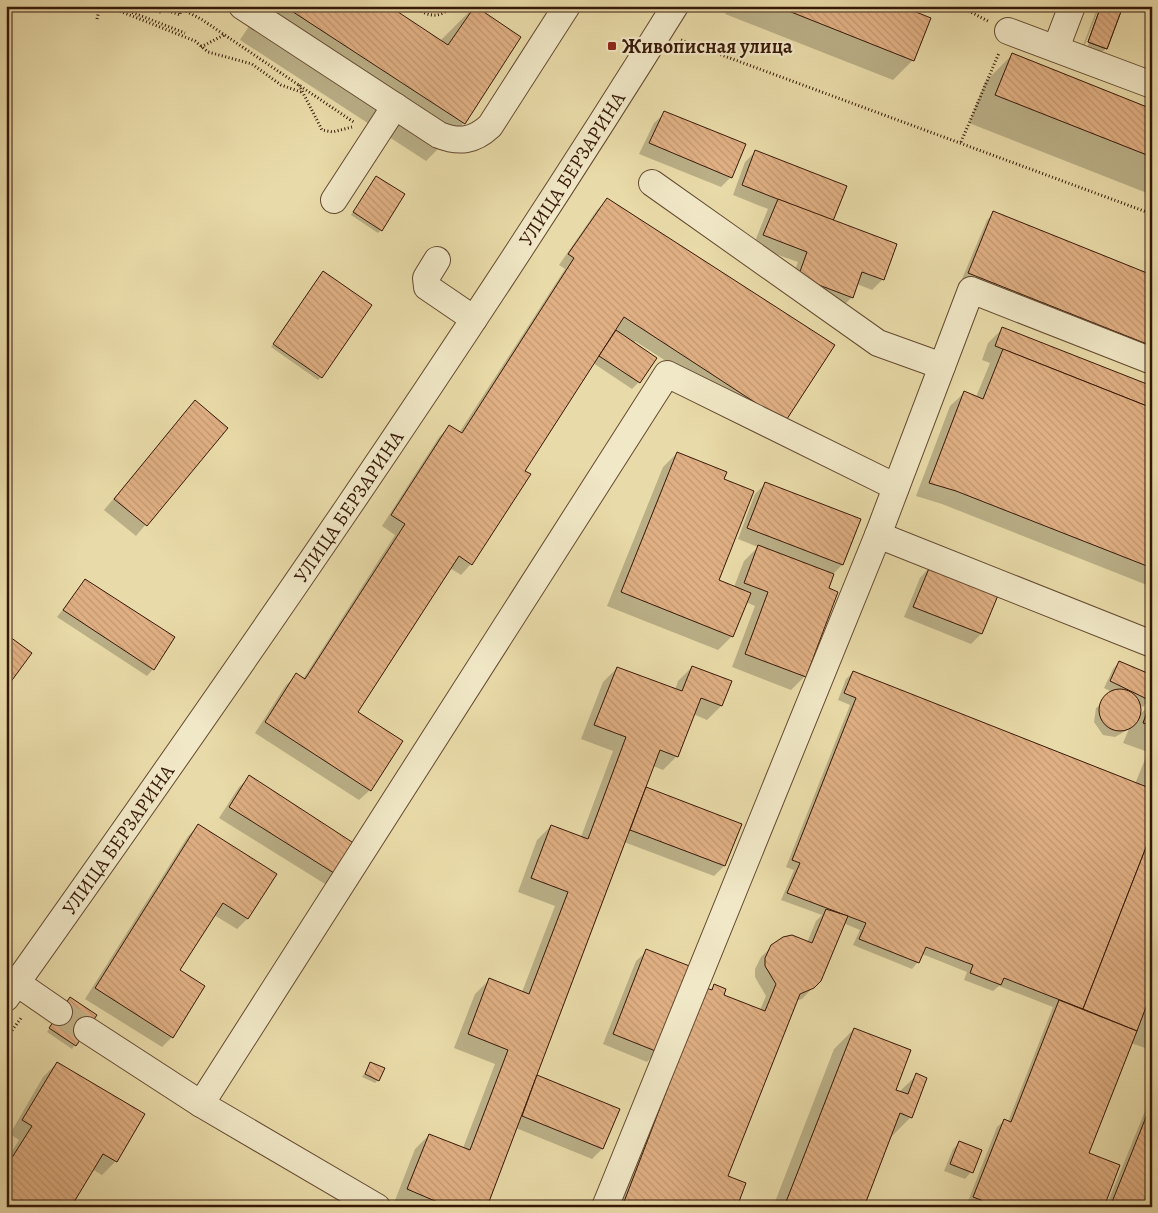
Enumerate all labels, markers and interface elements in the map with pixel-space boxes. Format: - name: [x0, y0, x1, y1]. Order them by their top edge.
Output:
- place label: Живописная улица: [622, 33, 793, 60]
- marker: Живописная улица: [606, 40, 618, 52]
- street label: УЛИЦА БЕРЗАРИНА: [513, 86, 632, 251]
- street label: УЛИЦА БЕРЗАРИНА: [287, 425, 410, 588]
- street label: УЛИЦА БЕРЗАРИНА: [56, 759, 181, 921]

